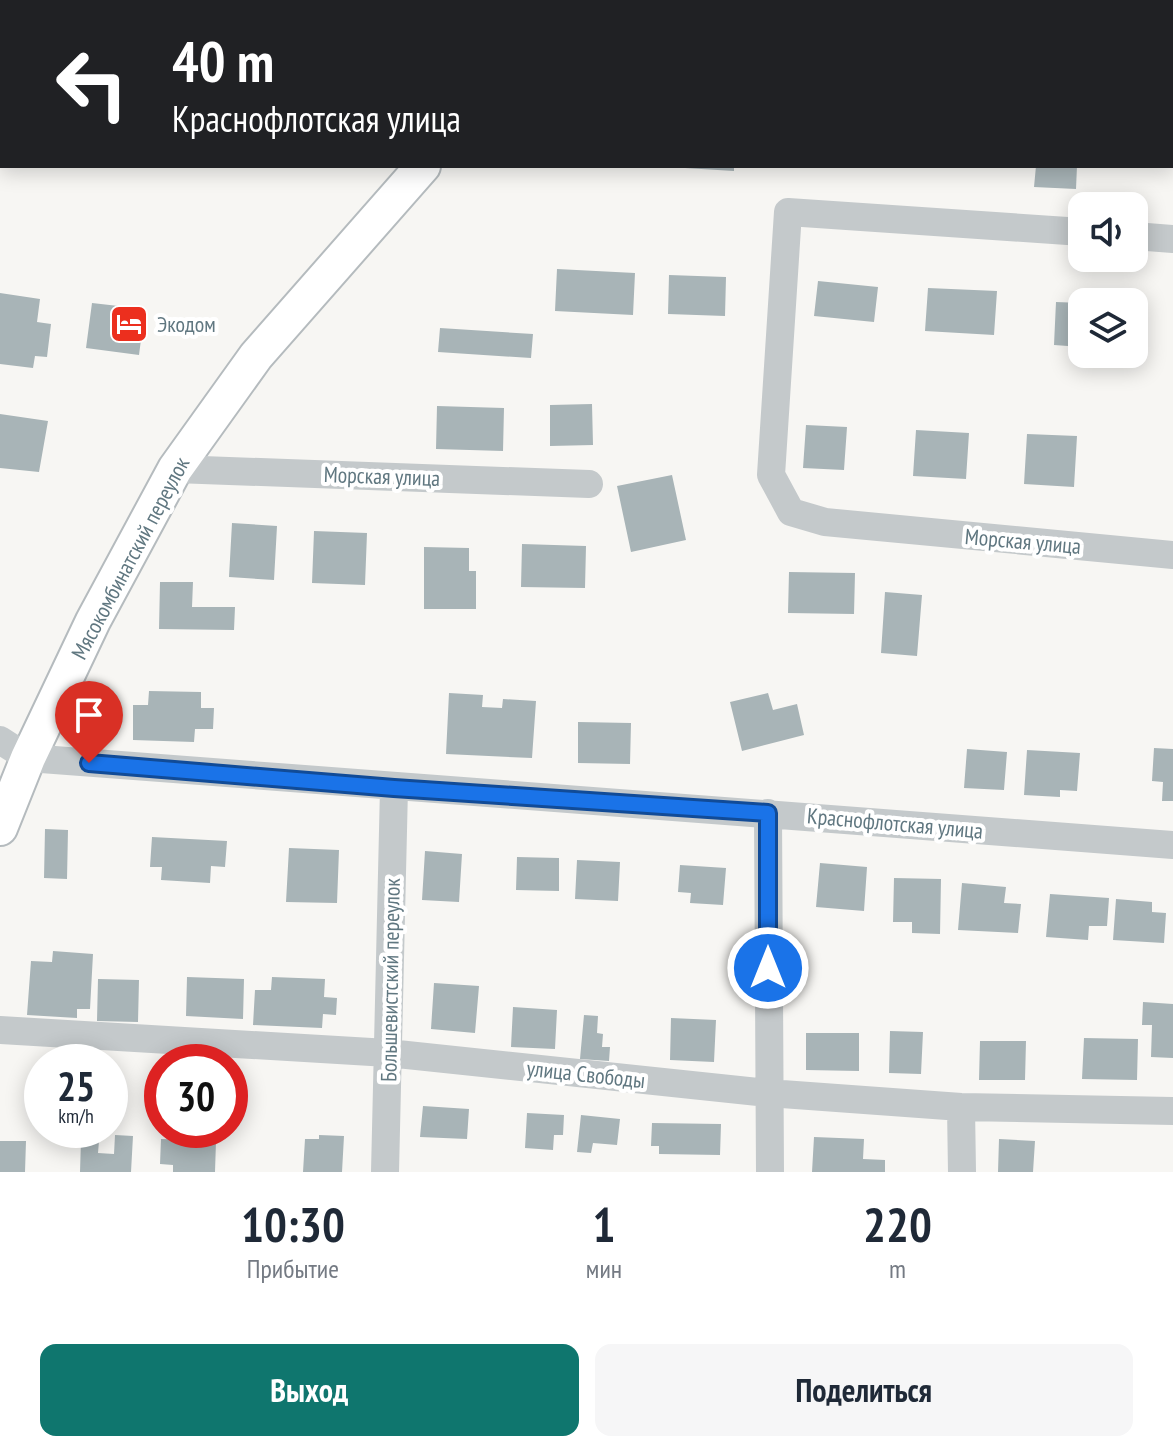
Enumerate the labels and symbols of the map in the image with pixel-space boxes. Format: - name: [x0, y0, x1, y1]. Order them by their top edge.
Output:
- hotel icon: Экодом: [108, 303, 150, 345]
- place label: Экодом: [157, 310, 216, 338]
- street label: Мясокомбинатский переулок: [65, 452, 195, 664]
- street label: Морская улица: [323, 460, 441, 492]
- street label: Морская улица: [964, 522, 1082, 560]
- pin: [55, 681, 123, 763]
- street label: Краснофлотская улица: [806, 801, 984, 845]
- street label: Большевистский переулок: [374, 877, 406, 1082]
- position arrow: [726, 926, 810, 1010]
- speed limit sign: 30: [144, 1044, 248, 1148]
- street label: улица Свободы: [525, 1054, 647, 1094]

